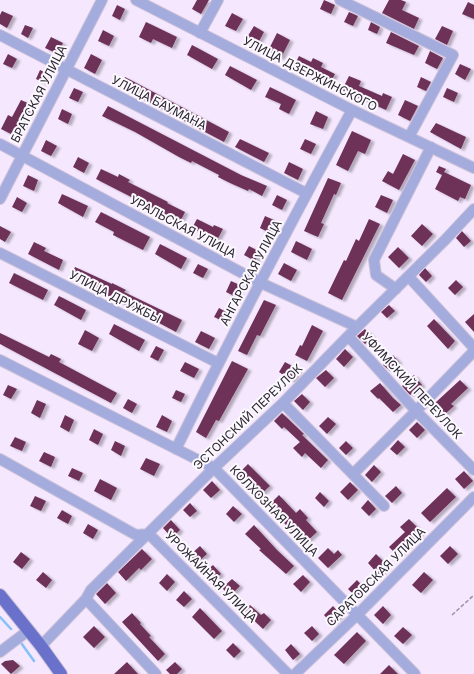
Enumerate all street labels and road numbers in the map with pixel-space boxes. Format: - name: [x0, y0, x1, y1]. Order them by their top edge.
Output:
- street label: УЛИЦА ДЗЕРЖИНСКОГО: [241, 33, 380, 114]
- street label: БРАТСКАЯ УЛИЦА: [7, 42, 70, 145]
- street label: УЛИЦА БАУМАНА: [109, 72, 209, 133]
- street label: УРАЛЬСКАЯ УЛИЦА: [128, 192, 239, 261]
- street label: АНГАРСКАЯ УЛИЦА: [216, 217, 285, 328]
- street label: УЛИЦА ДРУЖБЫ: [67, 267, 164, 326]
- street label: УФИМСКИЙ ПЕРЕУЛОК: [359, 329, 466, 442]
- street label: ЭСТОНСКИЙ ПЕРЕУЛОК: [190, 361, 305, 473]
- street label: КОЛХОЗНАЯ УЛИЦА: [227, 462, 322, 559]
- street label: САРАТОВСКАЯ УЛИЦА: [323, 524, 428, 629]
- street label: УРОЖАЙНАЯ УЛИЦА: [162, 528, 260, 626]

